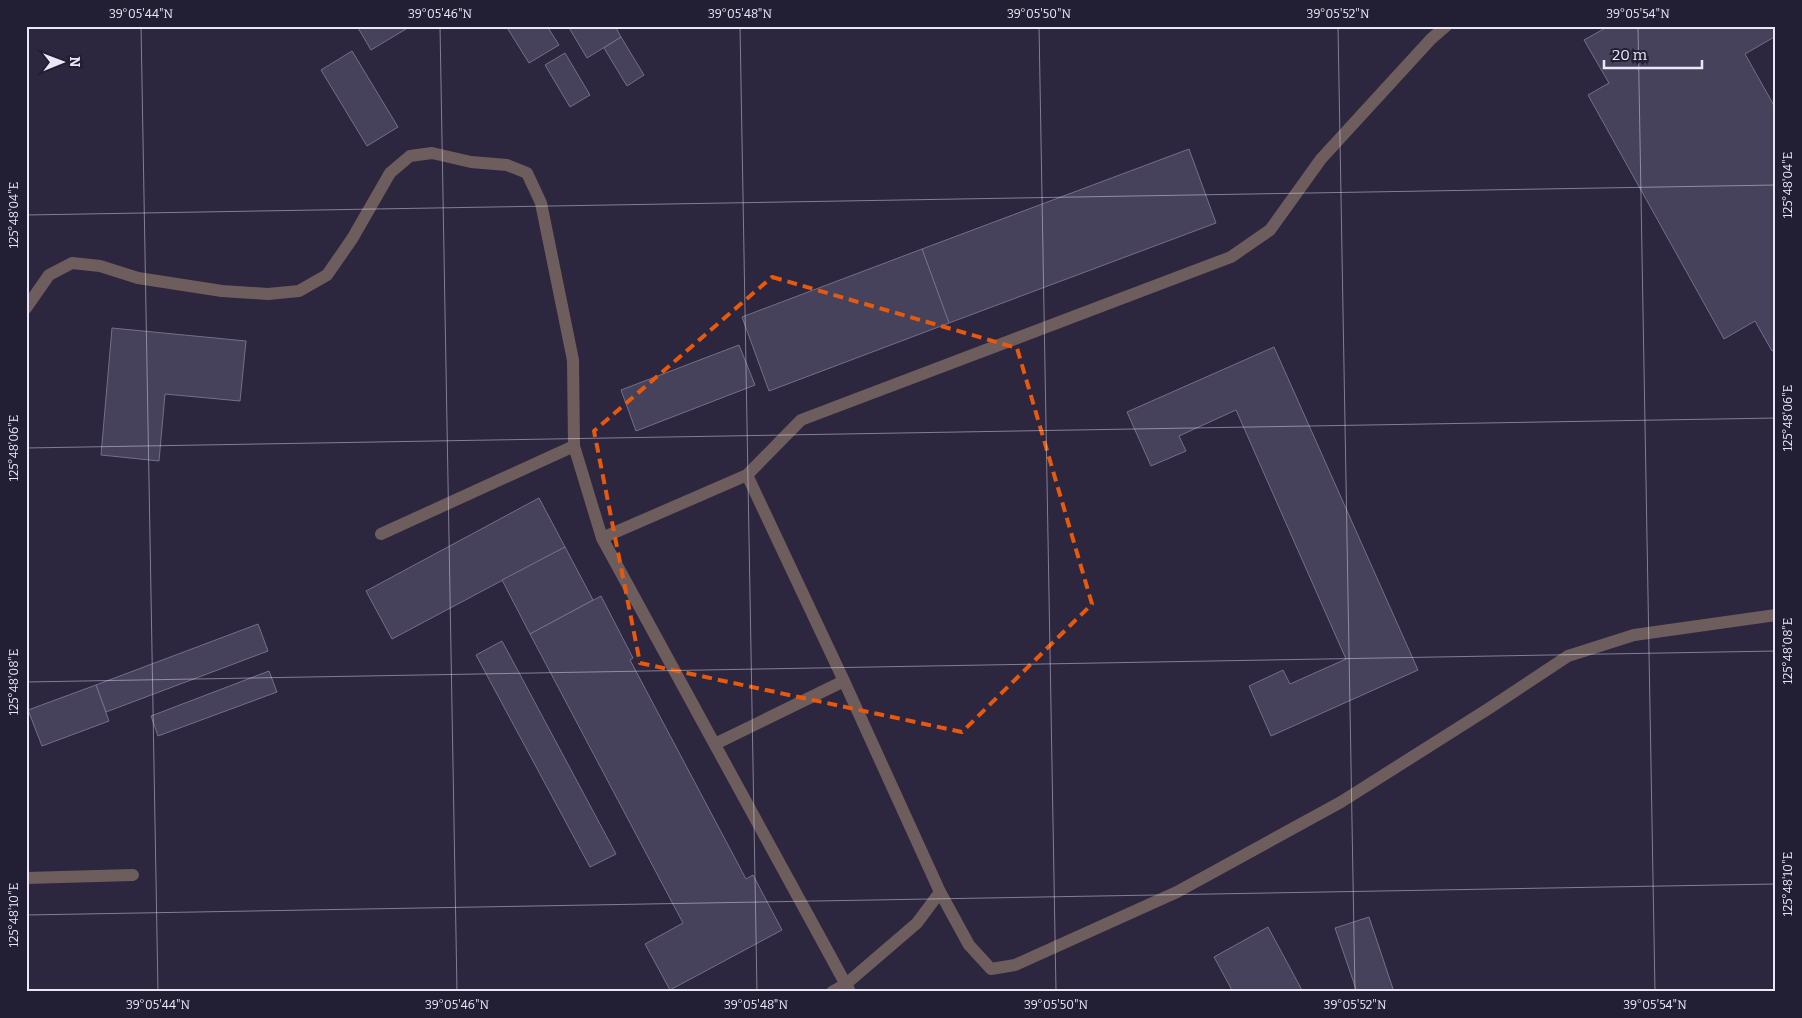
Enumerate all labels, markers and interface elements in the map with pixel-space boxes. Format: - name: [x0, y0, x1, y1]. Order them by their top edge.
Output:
- text: 39°05'44"N: [109, 7, 174, 21]
- text: 39°05'46"N: [408, 7, 473, 21]
- text: 39°05'48"N: [708, 7, 772, 21]
- text: 39°05'50"N: [1007, 7, 1072, 21]
- text: 39°05'52"N: [1307, 7, 1370, 21]
- text: 39°05'54"N: [1606, 7, 1670, 21]
- north arrow: [38, 38, 88, 88]
- scale bar: [1604, 38, 1702, 70]
- text: 20 m: [1612, 46, 1648, 64]
- text: N: [66, 56, 83, 68]
- text: 125°48'04"E: [1781, 152, 1795, 218]
- text: 125°48'04"E: [7, 182, 21, 248]
- text: 125°48'06"E: [1781, 385, 1795, 451]
- text: 125°48'06"E: [7, 415, 21, 481]
- text: 125°48'08"E: [1781, 618, 1795, 684]
- text: 125°48'08"E: [7, 649, 21, 715]
- text: 125°48'10"E: [1781, 852, 1795, 916]
- text: 125°48'10"E: [7, 883, 21, 947]
- text: 39°05'44"N: [126, 998, 191, 1012]
- text: 39°05'46"N: [425, 998, 490, 1012]
- text: 39°05'48"N: [724, 998, 788, 1012]
- text: 39°05'50"N: [1024, 998, 1089, 1012]
- text: 39°05'52"N: [1324, 998, 1387, 1012]
- text: 39°05'54"N: [1623, 998, 1687, 1012]

